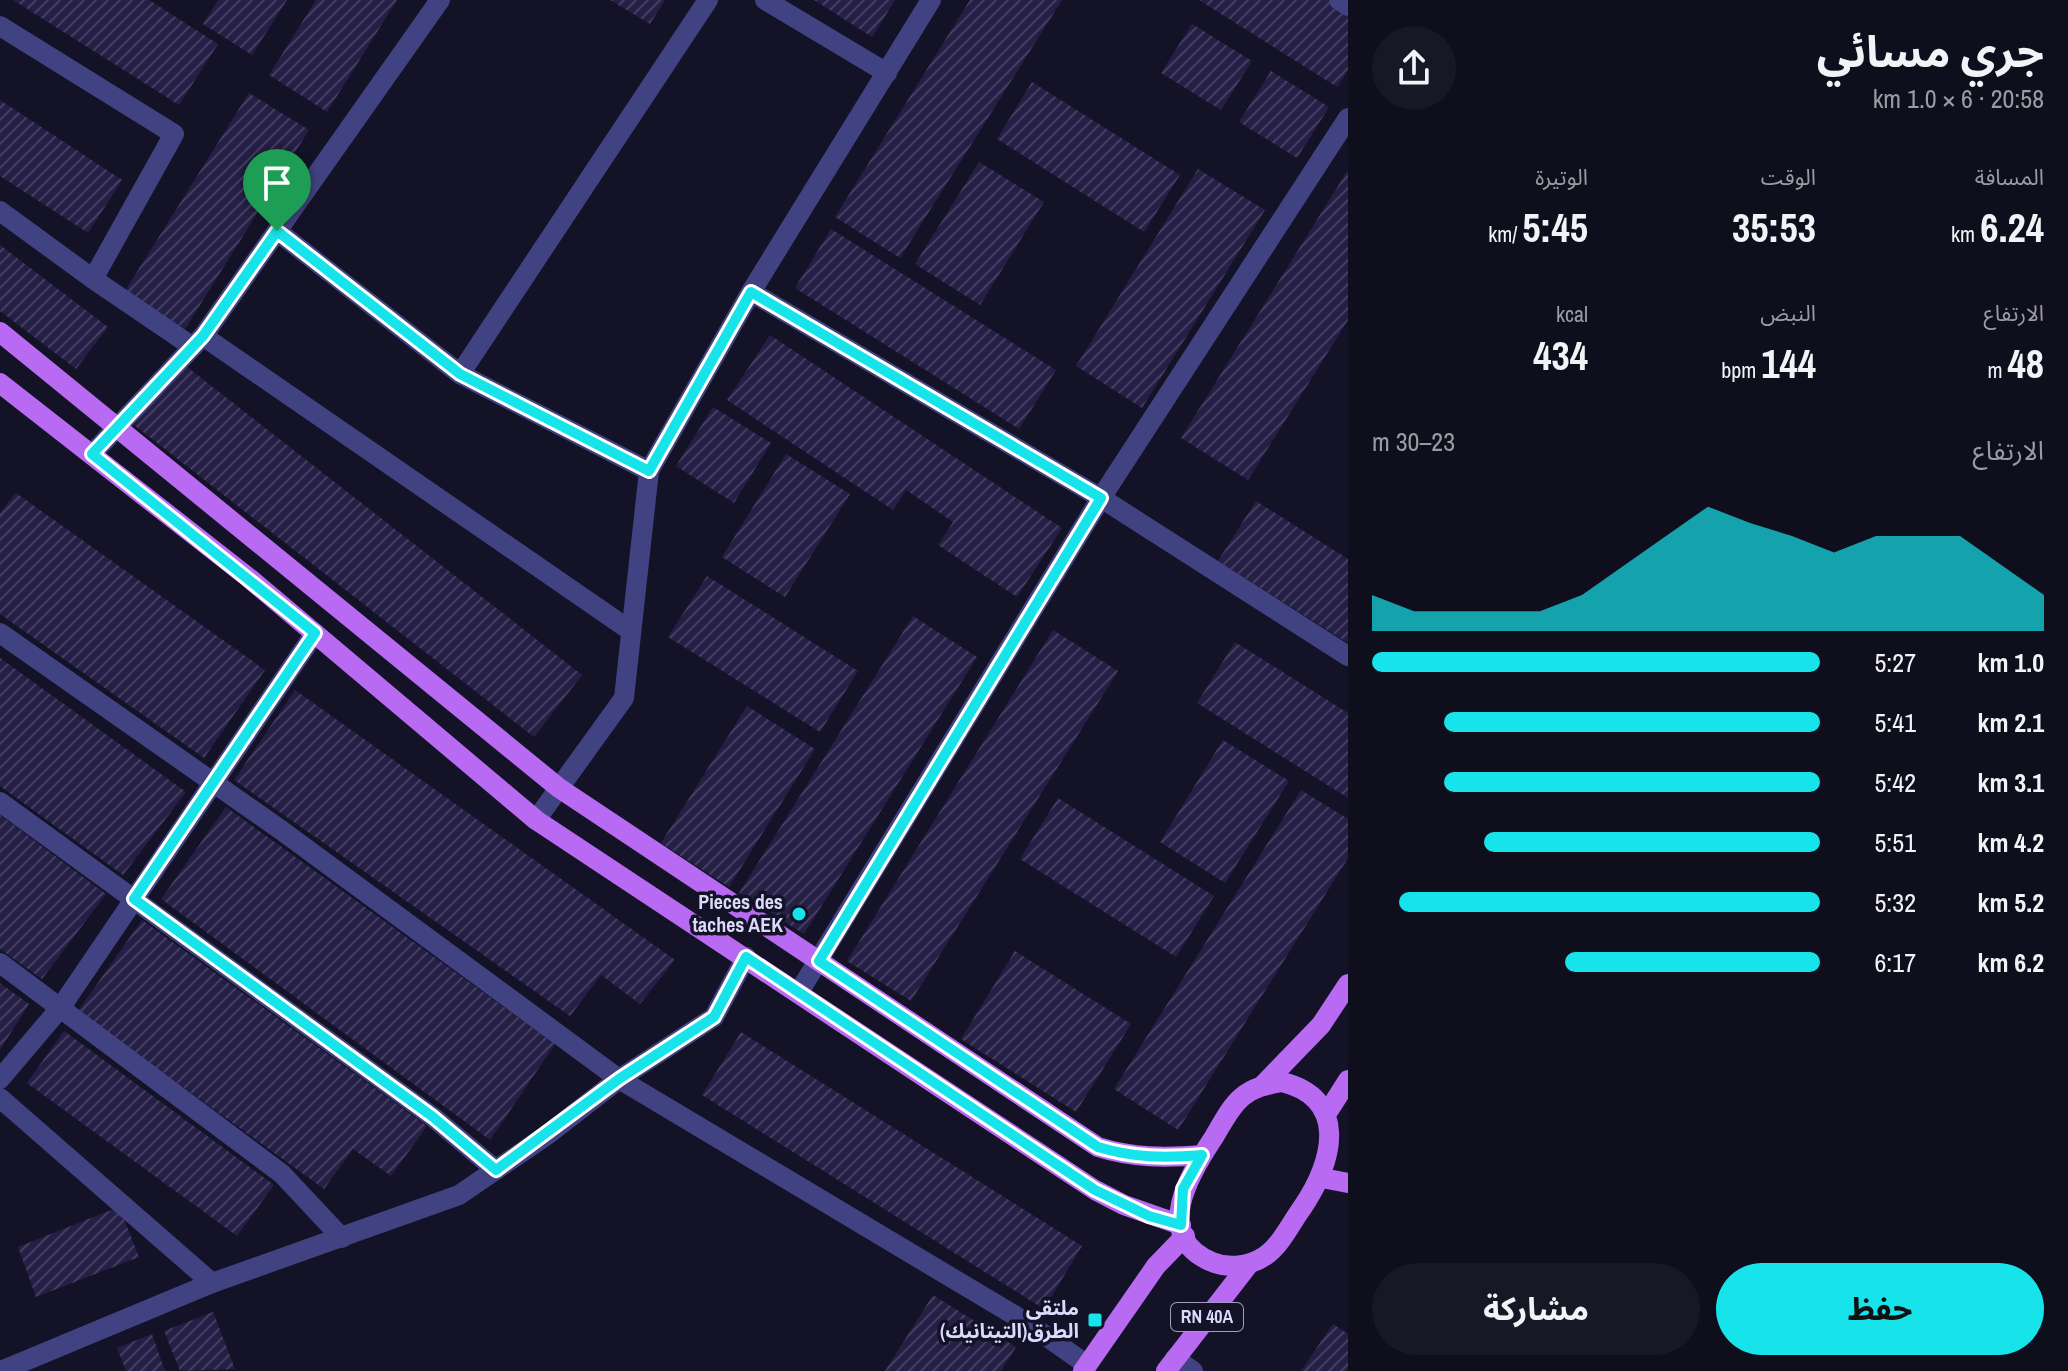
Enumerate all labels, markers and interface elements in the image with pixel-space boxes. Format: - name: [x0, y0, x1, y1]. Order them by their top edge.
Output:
- text: جري مسائي: [1817, 21, 2044, 81]
- button: share: [1372, 26, 1456, 110]
- text: 20:58 · 6 × 1.0 km: [1873, 81, 2044, 116]
- pin: [243, 149, 311, 231]
- icon: arrive: [255, 161, 299, 205]
- text: الوتيرة: [1535, 162, 1588, 192]
- text: الوقت: [1761, 162, 1816, 192]
- text: المسافة: [1975, 162, 2044, 192]
- text: 5:45: [1522, 201, 1588, 254]
- text: 35:53: [1732, 201, 1816, 254]
- text: 6.24: [1980, 201, 2044, 254]
- text: /km: [1488, 219, 1522, 249]
- text: km: [1951, 219, 1980, 249]
- text: النبض: [1760, 298, 1816, 328]
- text: الارتفاع: [1984, 298, 2044, 328]
- text: kcal: [1556, 299, 1588, 329]
- text: 434: [1533, 329, 1588, 382]
- text: 144: [1761, 337, 1816, 390]
- text: 48: [2008, 337, 2044, 390]
- text: bpm: [1721, 355, 1761, 385]
- text: m: [1987, 355, 2008, 385]
- text: 23–30 m: [1372, 424, 1455, 459]
- text: الارتفاع: [1973, 433, 2044, 468]
- text: 5:27: [1875, 645, 1916, 680]
- text: 1.0 km: [1978, 645, 2044, 680]
- text: 5:41: [1875, 705, 1916, 740]
- text: 2.1 km: [1978, 705, 2044, 740]
- text: 5:42: [1875, 765, 1916, 800]
- text: 3.1 km: [1978, 765, 2044, 800]
- text: 5:51: [1875, 825, 1916, 860]
- text: 4.2 km: [1978, 825, 2044, 860]
- text: 5:32: [1875, 885, 1916, 920]
- text: 5.2 km: [1978, 885, 2044, 920]
- place label: Pieces des taches AEK: [692, 888, 783, 938]
- marker: Pieces des taches AEK: [790, 905, 808, 923]
- text: 6:17: [1875, 945, 1916, 980]
- text: 6.2 km: [1978, 945, 2044, 980]
- button: مشاركة: [1372, 1263, 1700, 1355]
- button: حفظ: [1716, 1263, 2044, 1355]
- place label: ملتقى الطرق(التيتانيك): [940, 1294, 1079, 1344]
- road number: RN 40A: [1171, 1303, 1243, 1331]
- marker: ملتقى الطرق(التيتانيك): [1086, 1311, 1104, 1329]

